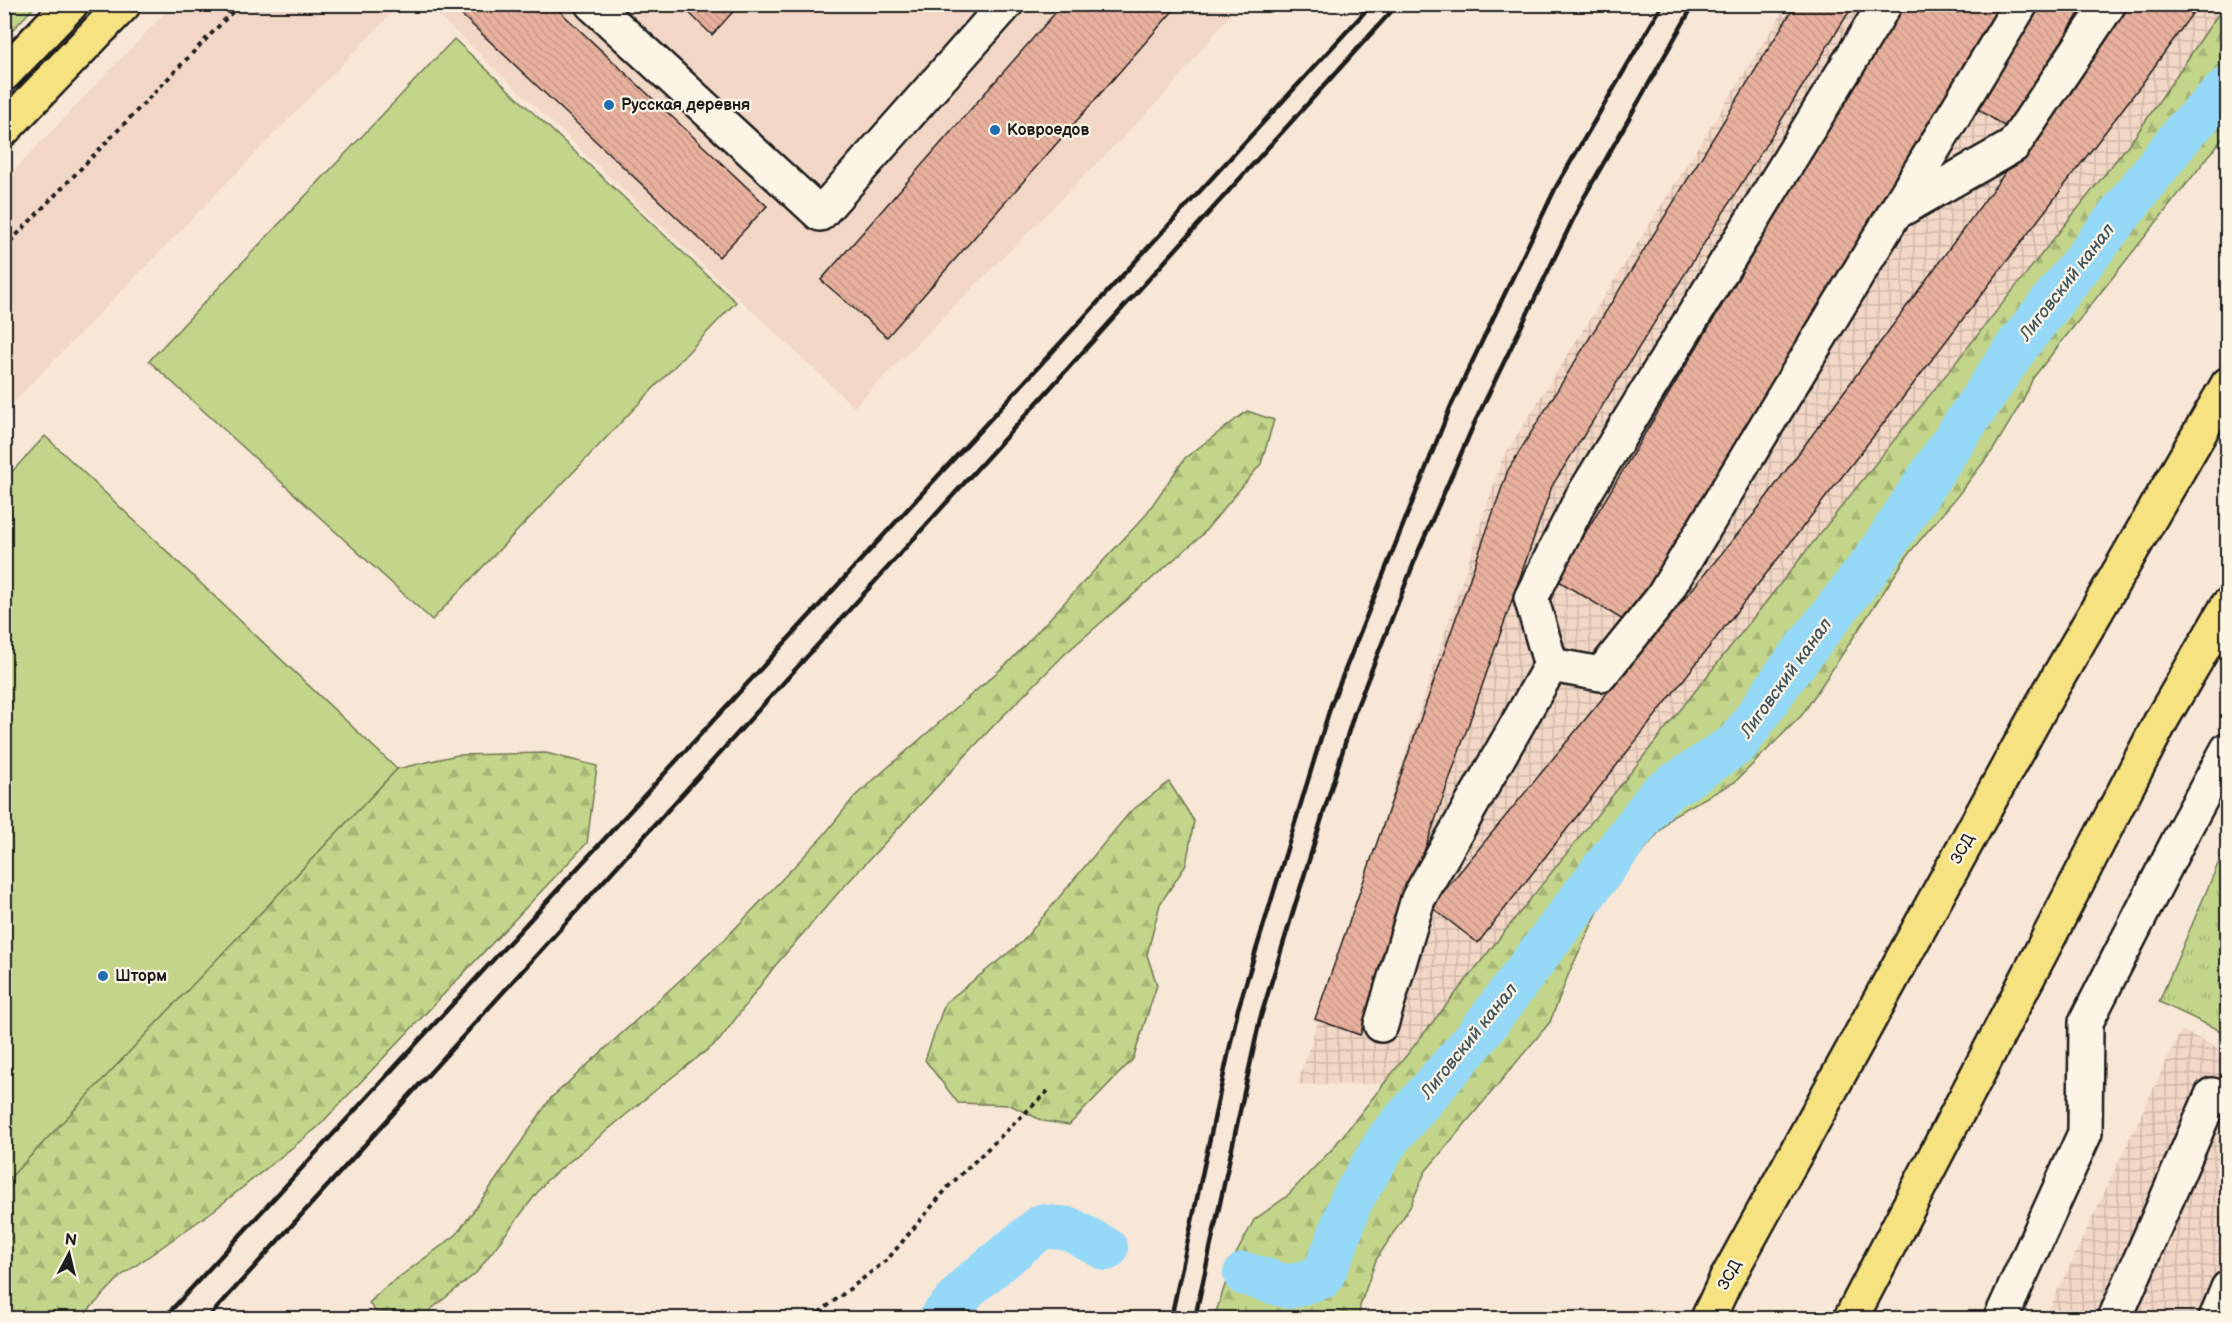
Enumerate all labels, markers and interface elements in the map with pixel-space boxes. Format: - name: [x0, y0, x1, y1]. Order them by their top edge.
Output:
- place label: Русская деревня: [621, 96, 750, 115]
- marker: Русская деревня: [602, 98, 616, 112]
- place label: Ковроедов: [1007, 121, 1089, 140]
- marker: Ковроедов: [988, 123, 1002, 137]
- water label: Лиговский канал: [2014, 219, 2120, 345]
- water label: Лиговский канал: [1735, 614, 1837, 743]
- street label: ЗСД: [1947, 831, 1979, 867]
- place label: Шторм: [115, 967, 167, 986]
- marker: Шторм: [96, 969, 110, 983]
- water label: Лиговский канал: [1415, 979, 1522, 1104]
- north arrow: [39, 1224, 99, 1284]
- text: N: [64, 1230, 78, 1251]
- street label: ЗСД: [1714, 1257, 1746, 1293]

